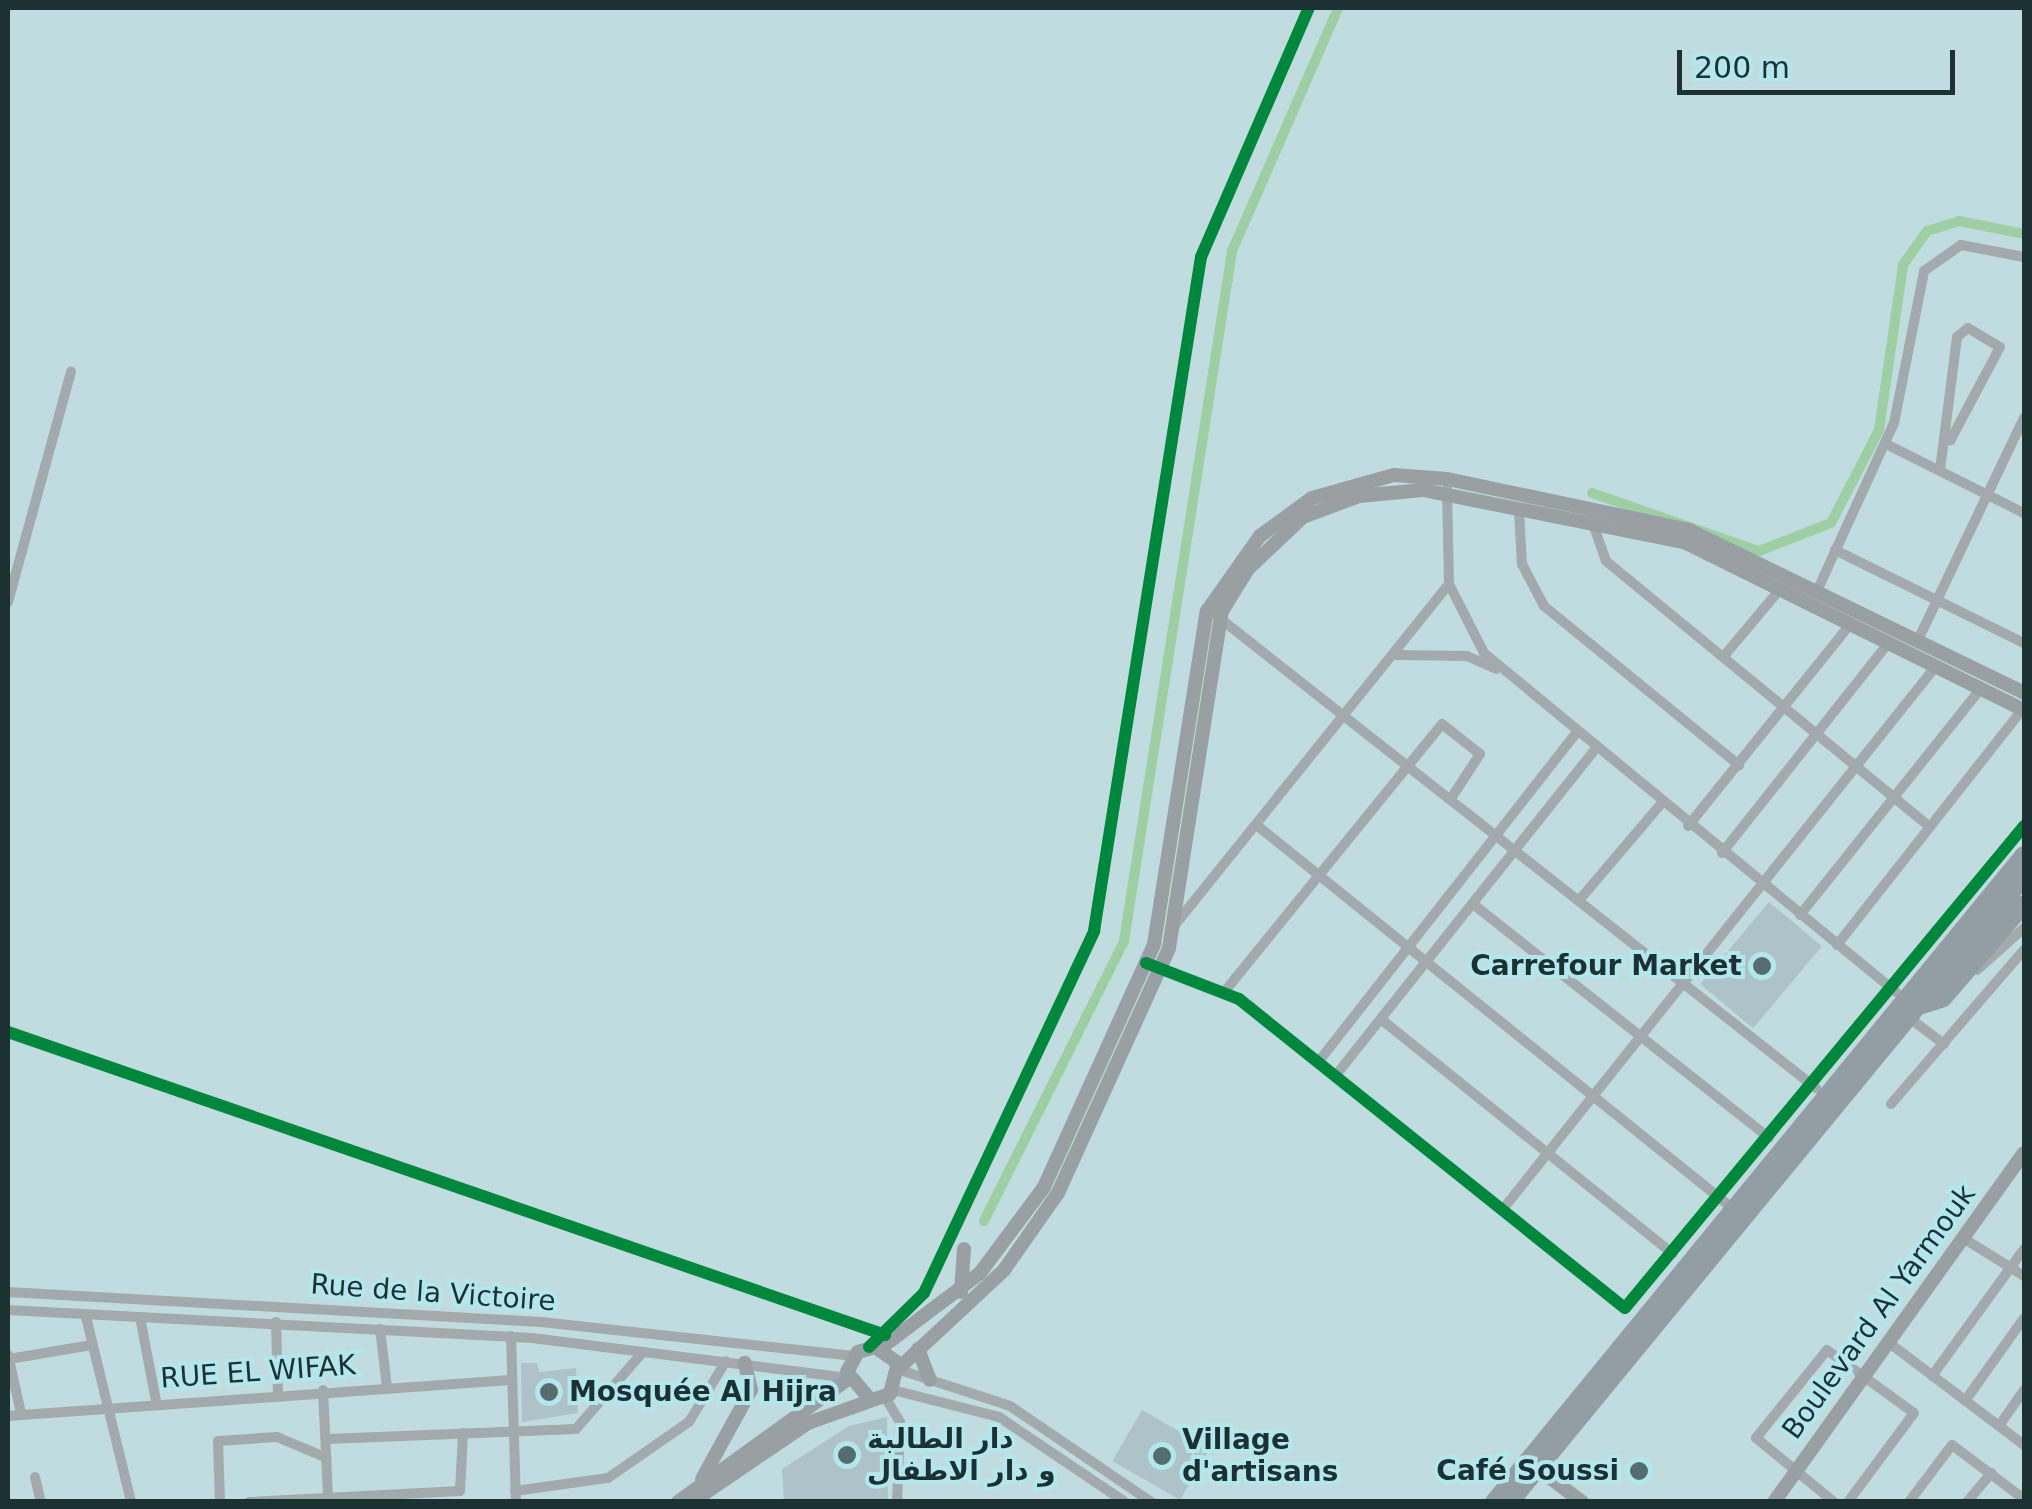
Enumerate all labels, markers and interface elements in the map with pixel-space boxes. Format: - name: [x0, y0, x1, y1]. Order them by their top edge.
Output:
- scale bar: [1682, 30, 1960, 92]
- text: 200 m: [1694, 50, 1790, 85]
- place label: Carrefour Market: [1470, 949, 1742, 983]
- marker: Carrefour Market: [1751, 955, 1773, 977]
- street label: Boulevard Al Yarmouk: [1775, 1178, 1983, 1446]
- street label: Rue de la Victoire: [309, 1268, 557, 1318]
- street label: RUE EL WIFAK: [159, 1348, 357, 1396]
- place label: Mosquée Al Hijra: [569, 1375, 837, 1409]
- marker: Mosquée Al Hijra: [538, 1381, 560, 1403]
- place label: دار الطالبة و دار الاطفال: [867, 1422, 1056, 1488]
- place label: Village d'artisans: [1182, 1423, 1338, 1489]
- marker: دار الطالبة و دار الاطفال: [836, 1444, 858, 1466]
- marker: Village d'artisans: [1151, 1445, 1173, 1467]
- place label: Café Soussi: [1436, 1454, 1619, 1488]
- marker: Café Soussi: [1628, 1460, 1650, 1482]

